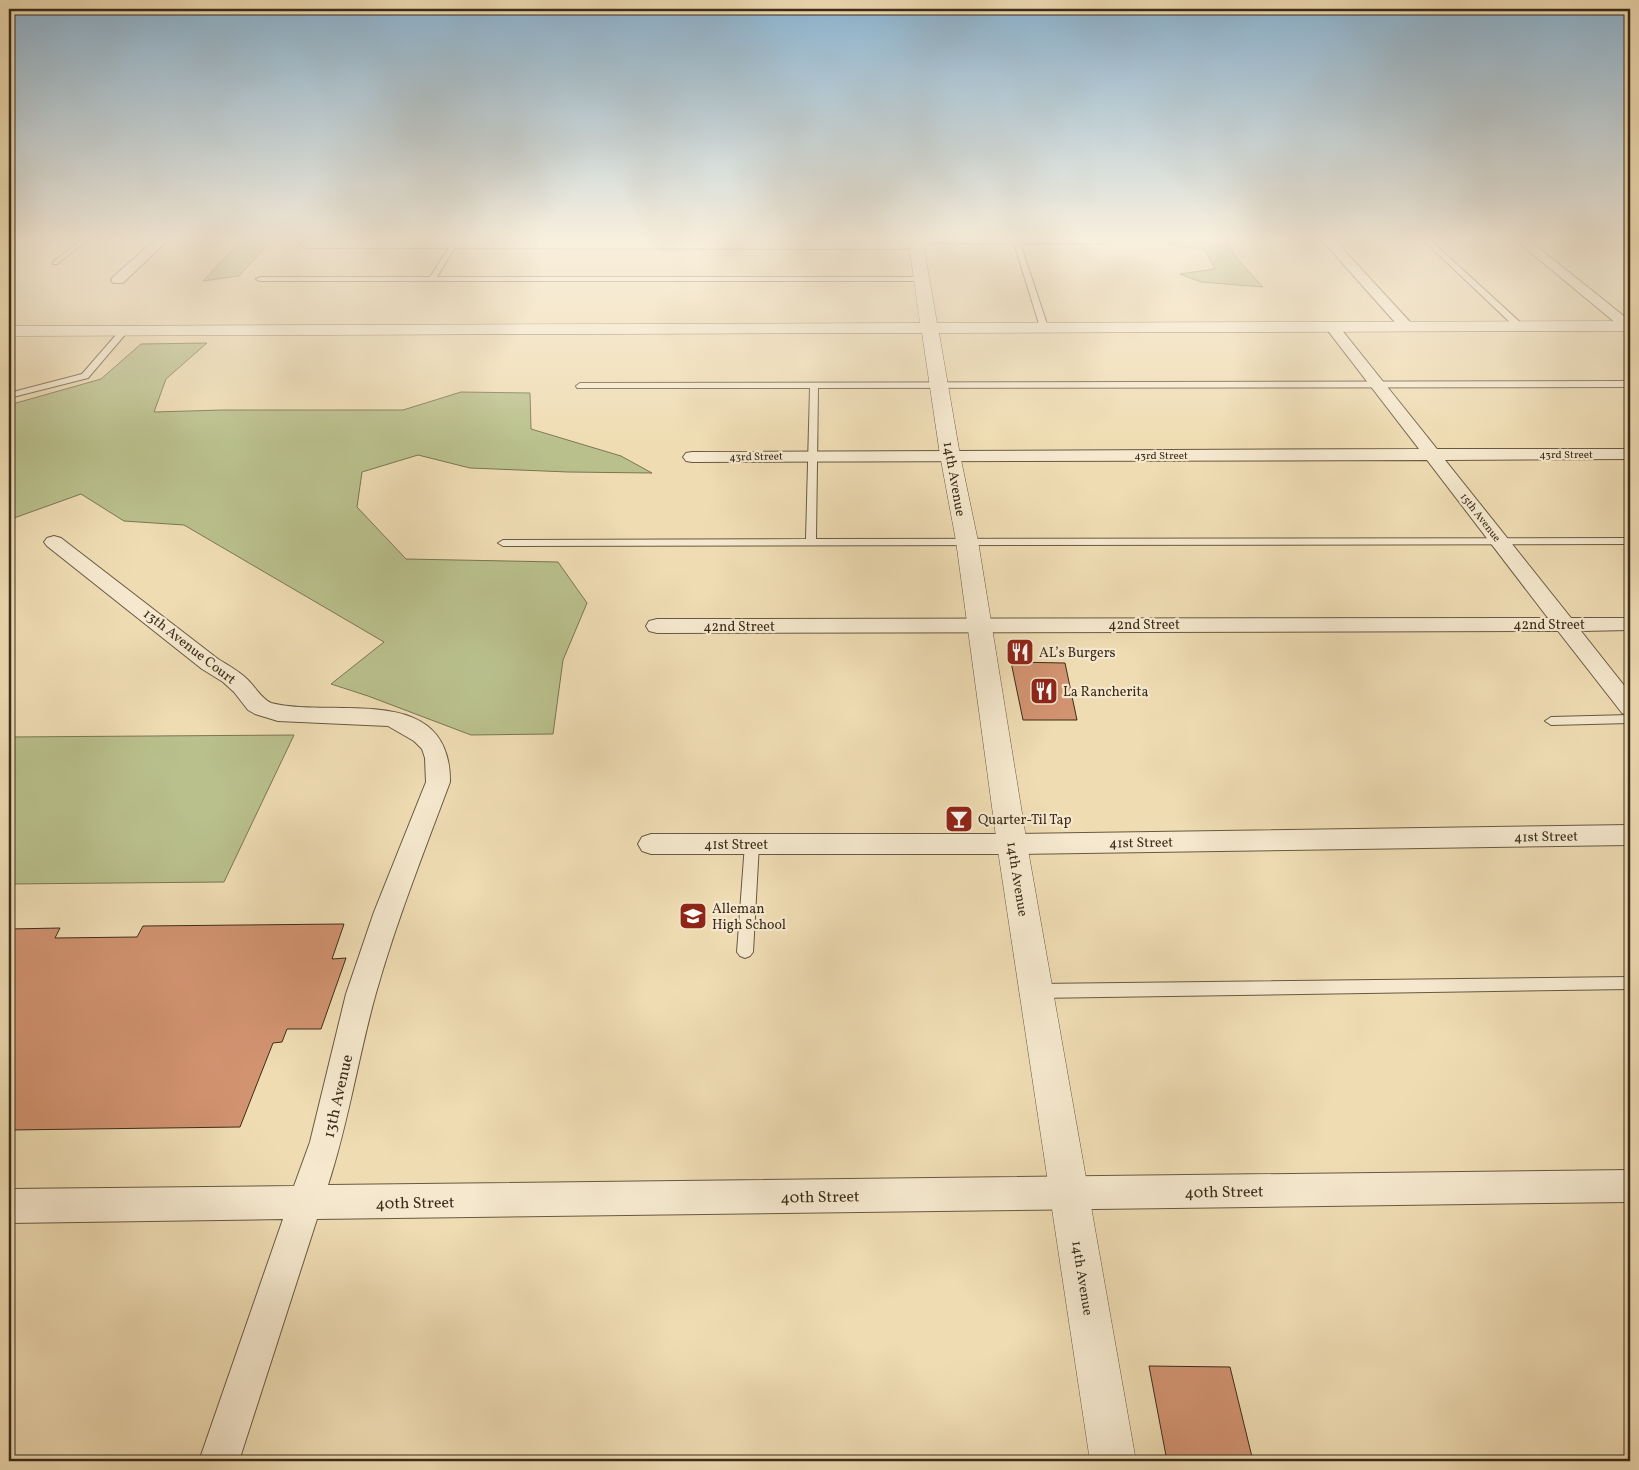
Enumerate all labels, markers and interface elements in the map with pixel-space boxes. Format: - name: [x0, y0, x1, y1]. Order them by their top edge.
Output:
- street label: 14th Avenue: [938, 440, 970, 519]
- street label: 43rd Street: [1539, 448, 1593, 463]
- street label: 43rd Street: [1134, 449, 1188, 464]
- street label: 43rd Street: [729, 450, 783, 465]
- street label: 15th Avenue: [1456, 490, 1504, 545]
- street label: 13th Avenue Court: [139, 605, 239, 689]
- street label: 42nd Street: [1108, 616, 1180, 635]
- street label: 42nd Street: [1513, 616, 1585, 635]
- street label: 42nd Street: [703, 618, 775, 637]
- restaurant icon: AL’s Burgers: [1005, 637, 1035, 667]
- place label: AL’s Burgers: [1039, 644, 1116, 663]
- restaurant icon: La Rancherita: [1029, 676, 1059, 706]
- place label: La Rancherita: [1063, 683, 1148, 702]
- bar icon: Quarter-Til Tap: [944, 804, 974, 834]
- place label: Quarter-Til Tap: [978, 811, 1072, 830]
- street label: 41st Street: [1514, 827, 1578, 848]
- street label: 41st Street: [1109, 833, 1173, 854]
- street label: 41st Street: [704, 836, 768, 855]
- street label: 14th Avenue: [1001, 840, 1032, 918]
- place label: Alleman High School: [712, 900, 786, 935]
- school or university icon: Alleman High School: [678, 901, 708, 931]
- street label: 13th Avenue: [319, 1053, 359, 1140]
- street label: 40th Street: [1184, 1181, 1264, 1205]
- street label: 40th Street: [780, 1186, 860, 1210]
- street label: 40th Street: [375, 1192, 455, 1216]
- street label: 14th Avenue: [1066, 1239, 1097, 1317]

